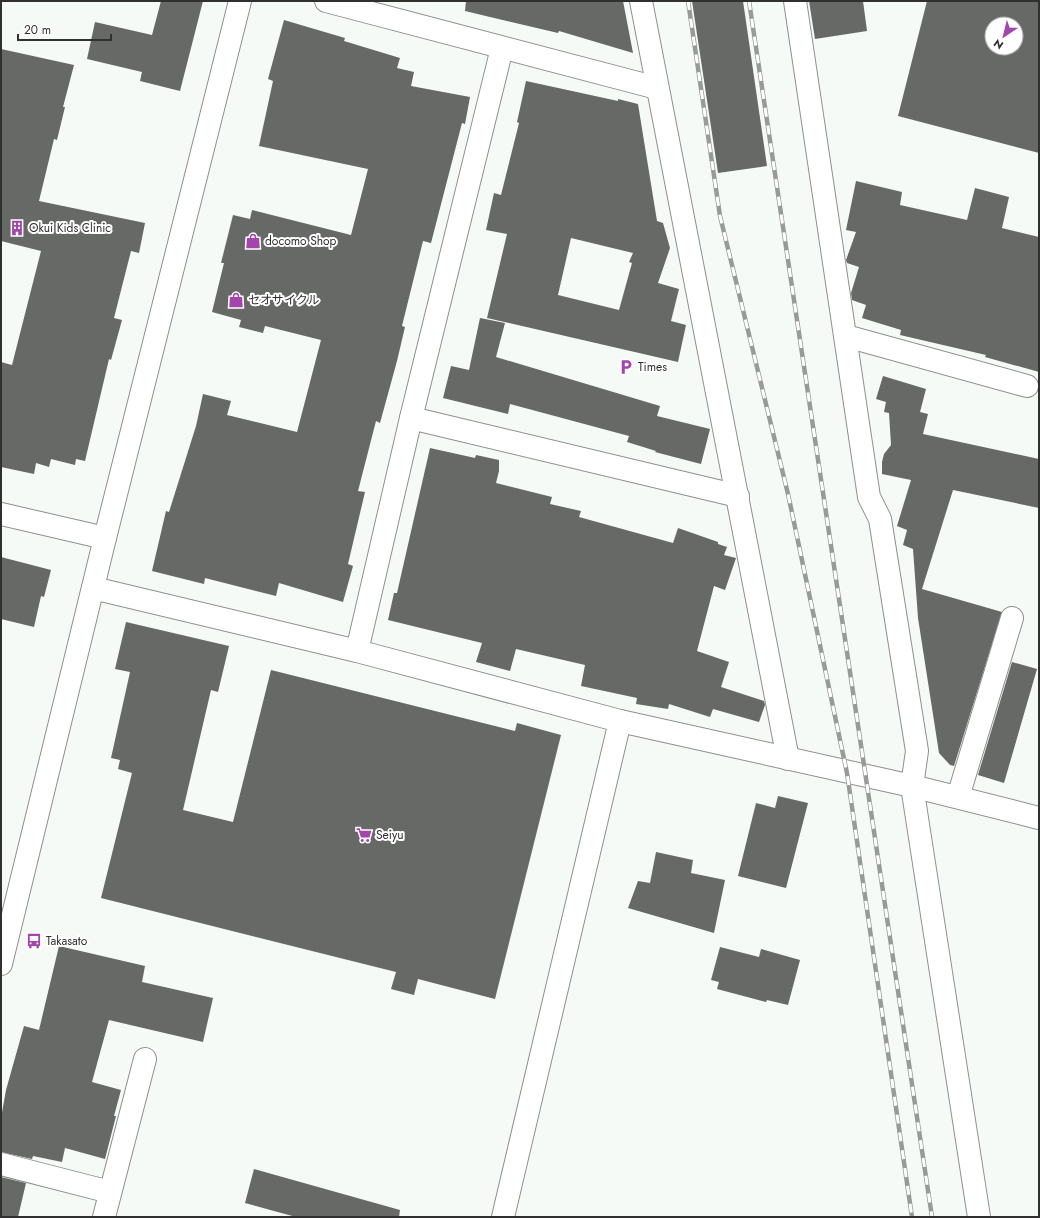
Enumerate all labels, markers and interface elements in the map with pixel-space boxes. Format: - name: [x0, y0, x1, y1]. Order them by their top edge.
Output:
- scale bar: [18, 16, 111, 42]
- north arrow: [984, 16, 1024, 56]
- text: 20 m: [24, 21, 51, 39]
- text: N: [990, 35, 1006, 53]
- building icon: Okui Kids Clinic: [8, 219, 26, 237]
- place label: Okui Kids Clinic: [29, 219, 111, 237]
- shop icon: docomo Shop: [244, 232, 262, 250]
- place label: docomo Shop: [265, 232, 337, 250]
- shop icon: セオサイクル: [227, 291, 245, 309]
- place label: セオサイクル: [248, 291, 319, 309]
- parking icon: Times: [617, 358, 635, 376]
- place label: Times: [638, 358, 667, 376]
- supermarket icon: Seiyu: [355, 826, 373, 844]
- place label: Seiyu: [376, 826, 403, 844]
- bus stop icon: Takasato: [25, 932, 43, 950]
- place label: Takasato: [46, 932, 88, 950]

